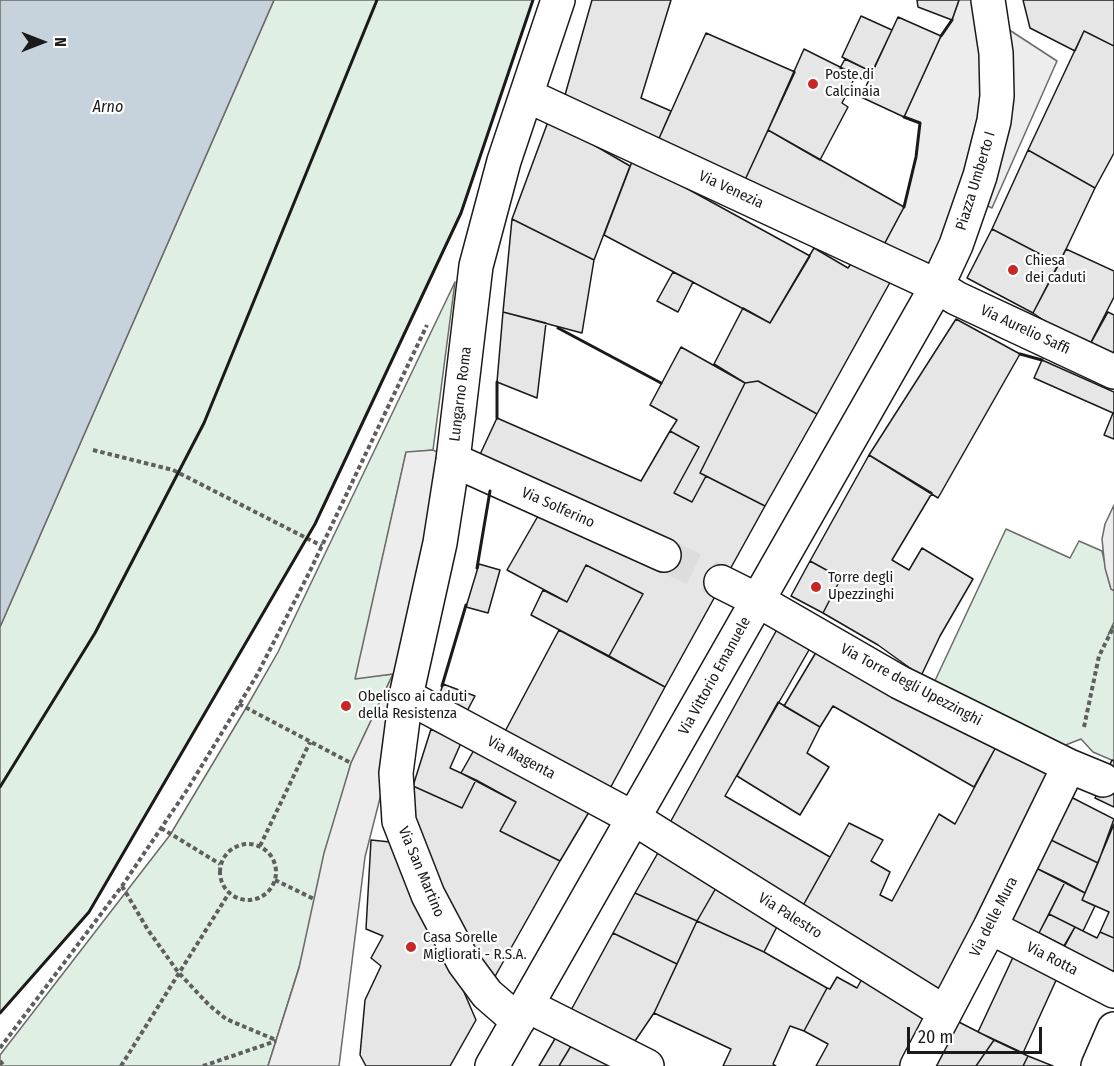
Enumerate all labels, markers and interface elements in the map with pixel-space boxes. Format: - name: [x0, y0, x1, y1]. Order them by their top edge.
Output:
- north arrow: [12, 12, 72, 72]
- text: N: [51, 37, 70, 47]
- place label: Poste di Calcinaia: [825, 66, 880, 101]
- marker: Poste di Calcinaia: [806, 77, 820, 91]
- water label: Arno: [93, 98, 123, 118]
- street label: Piazza Umberto I: [952, 129, 1000, 233]
- street label: Via Venezia: [696, 167, 766, 213]
- place label: Chiesa dei caduti: [1025, 252, 1086, 287]
- marker: Chiesa dei caduti: [1006, 263, 1020, 277]
- street label: Via Aurelio Saffi: [977, 301, 1073, 359]
- street label: Lungarno Roma: [446, 345, 476, 443]
- street label: Via Solferino: [519, 484, 597, 532]
- place label: Torre degli Upezzinghi: [828, 569, 894, 604]
- marker: Torre degli Upezzinghi: [809, 580, 823, 594]
- street label: Via Vittorio Emanuele: [675, 614, 755, 738]
- street label: Via Torre degli Upezzinghi: [837, 640, 985, 730]
- place label: Obelisco ai caduti della Resistenza: [358, 688, 467, 723]
- marker: Obelisco ai caduti della Resistenza: [339, 699, 353, 713]
- street label: Via Magenta: [484, 733, 558, 783]
- street label: Via San Martino: [394, 824, 448, 920]
- street label: Via delle Mura: [966, 874, 1022, 960]
- street label: Via Palestro: [755, 889, 825, 943]
- place label: Casa Sorelle Migliorati - R.S.A.: [423, 929, 527, 964]
- street label: Via Rotta: [1023, 938, 1081, 980]
- marker: Casa Sorelle Migliorati - R.S.A.: [404, 940, 418, 954]
- scale bar: [910, 1015, 1045, 1053]
- text: 20 m: [918, 1026, 953, 1048]

